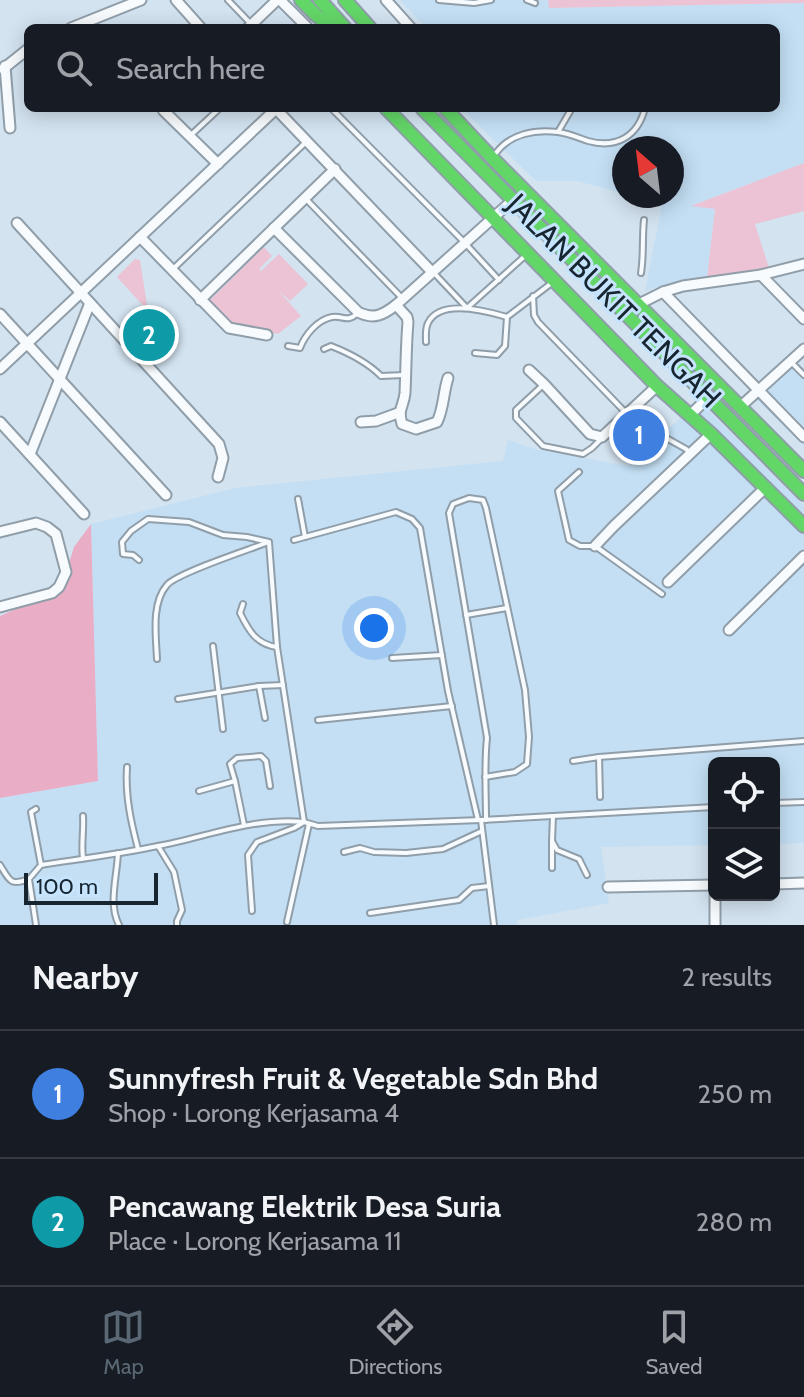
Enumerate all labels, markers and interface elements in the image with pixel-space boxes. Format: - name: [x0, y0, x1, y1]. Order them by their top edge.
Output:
- search box: [24, 24, 780, 112]
- icon: search: [52, 46, 96, 90]
- text: Search here: [116, 50, 265, 87]
- north arrow: [612, 136, 684, 208]
- street label: JALAN BUKIT TENGAH: [499, 185, 729, 416]
- pin: 2: [123, 305, 175, 365]
- pin: 1: [613, 405, 665, 465]
- your location: [354, 608, 394, 648]
- map controls: [708, 757, 780, 901]
- button: locate: [708, 757, 780, 829]
- button: layers: [708, 829, 780, 901]
- scale bar: [24, 869, 158, 905]
- text: 100 m: [36, 873, 98, 900]
- text: Nearby: [32, 956, 139, 998]
- text: 2 results: [681, 961, 772, 993]
- text: Sunnyfresh Fruit & Vegetable Sdn Bhd: [108, 1060, 598, 1097]
- text: 1: [53, 1078, 63, 1110]
- text: 250 m: [698, 1078, 772, 1110]
- text: Shop · Lorong Kerjasama 4: [108, 1097, 399, 1129]
- text: Pencawang Elektrik Desa Suria: [108, 1188, 501, 1225]
- text: 2: [51, 1206, 65, 1238]
- text: 280 m: [696, 1206, 772, 1238]
- text: Place · Lorong Kerjasama 11: [108, 1225, 401, 1257]
- tab: Map: [101, 1305, 145, 1380]
- tab: Directions: [348, 1305, 442, 1380]
- tab: Saved: [645, 1305, 703, 1380]

